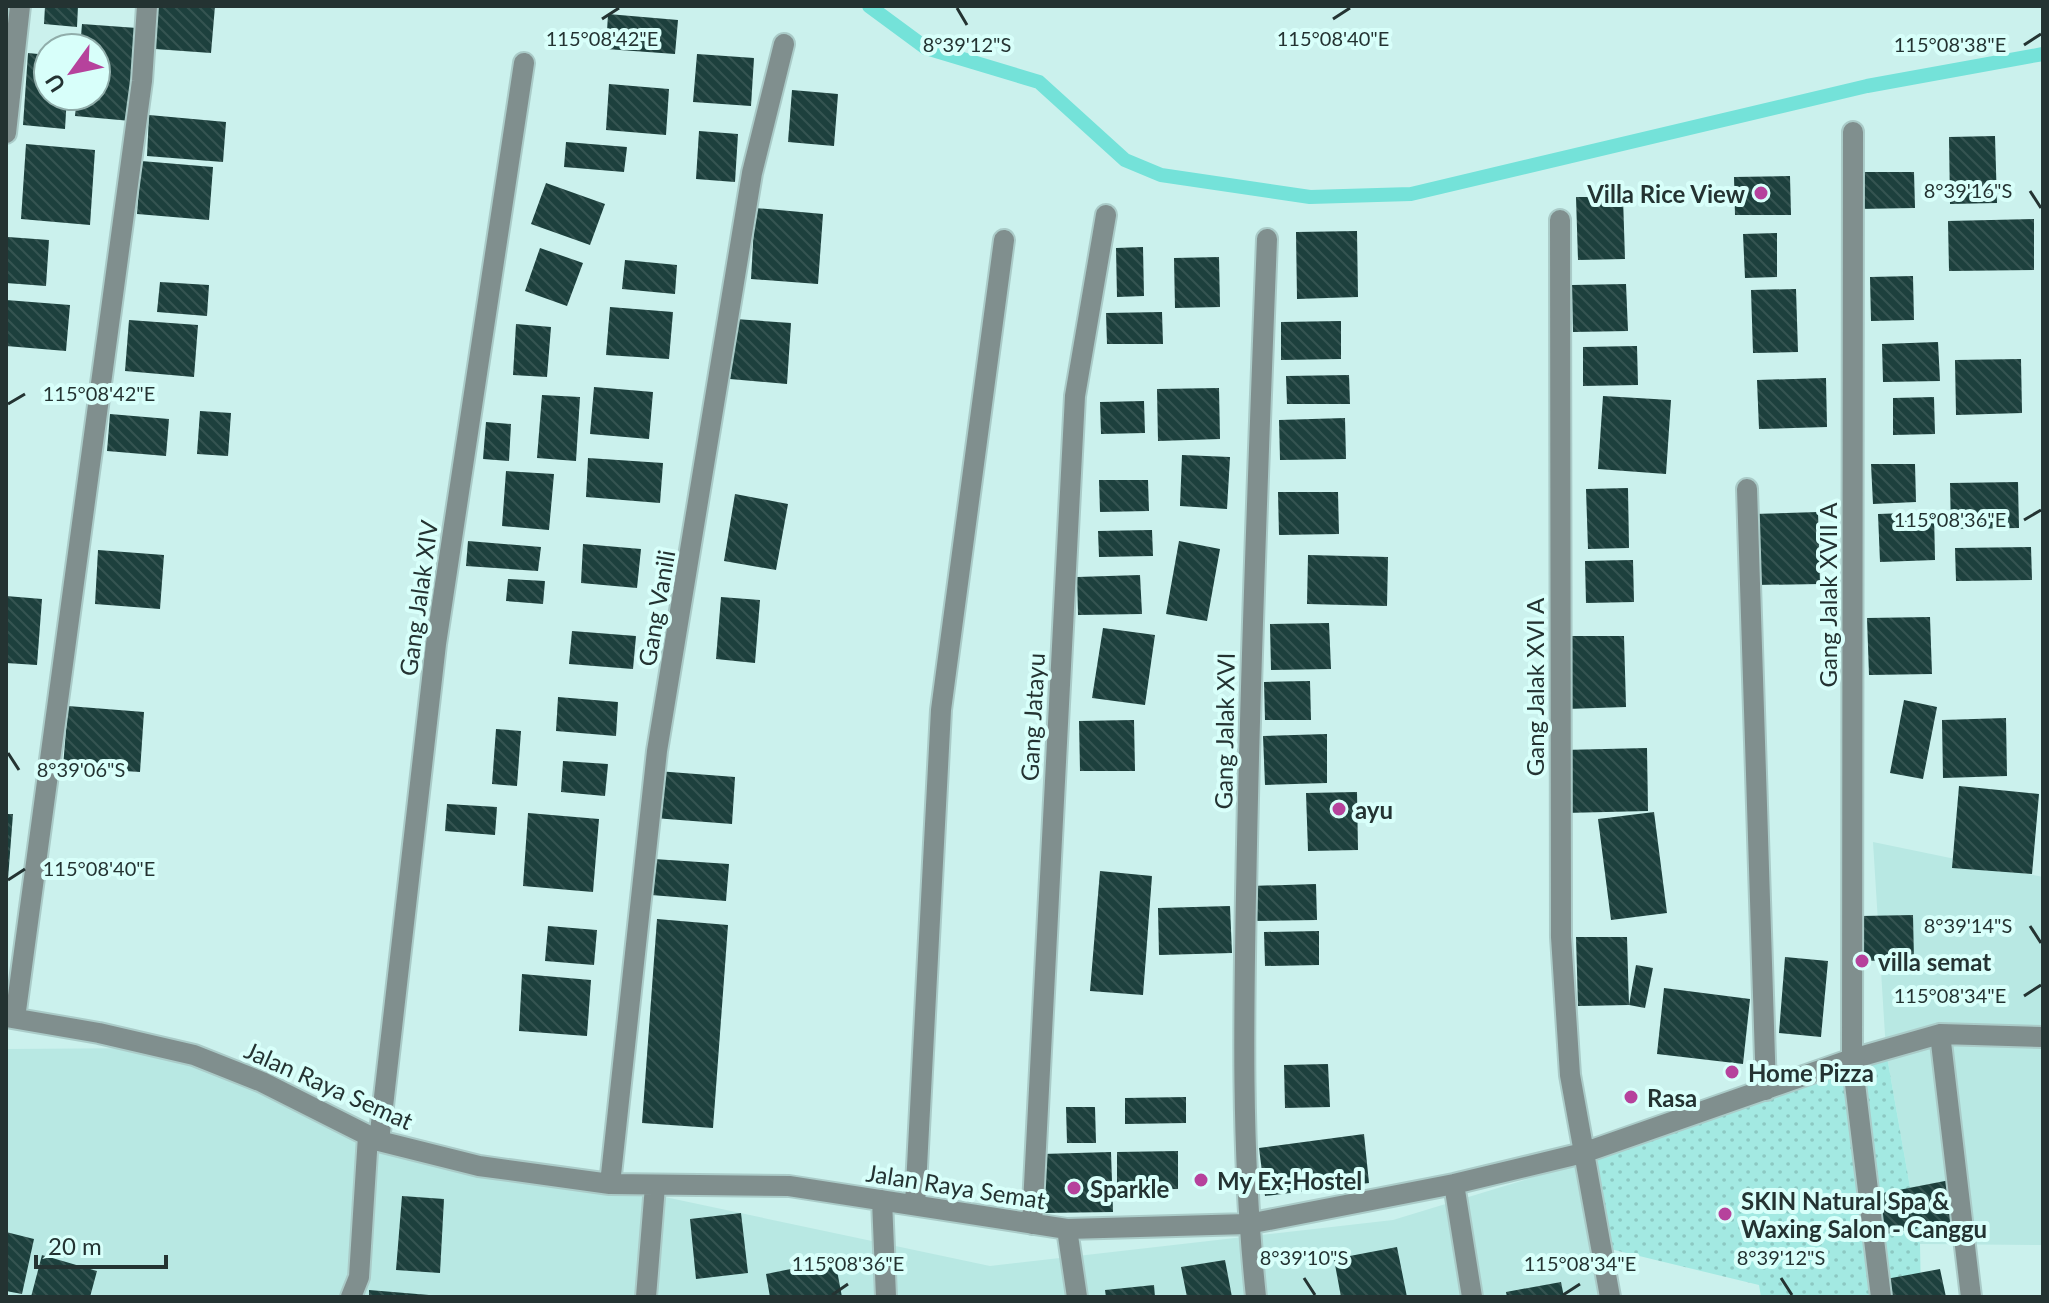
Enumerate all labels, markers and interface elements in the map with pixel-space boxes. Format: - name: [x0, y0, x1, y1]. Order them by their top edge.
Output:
- text: 115°08'42"E: [546, 26, 658, 50]
- text: 115°08'40"E: [1277, 26, 1389, 50]
- north arrow: [32, 32, 112, 112]
- text: 8°39'12"S: [923, 32, 1011, 56]
- text: 115°08'38"E: [1894, 32, 2006, 56]
- text: U: [39, 69, 71, 97]
- text: 8°39'16"S: [1924, 178, 2012, 202]
- place label: Villa Rice View: [1586, 179, 1746, 208]
- marker: Villa Rice View: [1752, 184, 1770, 202]
- text: 115°08'42"E: [43, 381, 155, 405]
- street label: Gang Jalak XVII A: [1813, 502, 1842, 688]
- text: 115°08'36"E: [1894, 507, 2006, 531]
- street label: Gang Jalak XIV: [393, 518, 443, 678]
- street label: Gang Vanili: [632, 548, 680, 668]
- street label: Gang Jalak XVI A: [1520, 597, 1549, 776]
- street label: Gang Jatayu: [1014, 652, 1050, 782]
- street label: Gang Jalak XVI: [1208, 652, 1240, 810]
- text: 8°39'06"S: [37, 757, 125, 781]
- place label: ayu: [1355, 795, 1393, 824]
- marker: ayu: [1330, 800, 1348, 818]
- text: 115°08'40"E: [43, 856, 155, 880]
- text: 8°39'14"S: [1924, 913, 2012, 937]
- place label: villa semat: [1878, 947, 1991, 976]
- marker: villa semat: [1853, 952, 1871, 970]
- text: 115°08'34"E: [1894, 983, 2006, 1007]
- street label: Jalan Raya Semat: [240, 1035, 418, 1135]
- place label: Home Pizza: [1748, 1058, 1874, 1087]
- marker: Home Pizza: [1723, 1063, 1741, 1081]
- place label: Rasa: [1647, 1083, 1697, 1112]
- marker: Rasa: [1622, 1088, 1640, 1106]
- street label: Jalan Raya Semat: [864, 1158, 1048, 1215]
- place label: My Ex-Hostel: [1217, 1166, 1362, 1195]
- marker: My Ex-Hostel: [1192, 1171, 1210, 1189]
- place label: Sparkle: [1090, 1174, 1169, 1203]
- marker: Sparkle: [1065, 1179, 1083, 1197]
- place label: SKIN Natural Spa & Waxing Salon - Canggu: [1741, 1186, 1987, 1243]
- marker: SKIN Natural Spa & Waxing Salon - Canggu: [1716, 1205, 1734, 1223]
- scale bar: [36, 1219, 166, 1269]
- text: 20 m: [48, 1231, 102, 1260]
- text: 8°39'10"S: [1260, 1245, 1348, 1269]
- text: 8°39'12"S: [1737, 1245, 1825, 1269]
- text: 115°08'36"E: [792, 1251, 904, 1275]
- text: 115°08'34"E: [1524, 1251, 1636, 1275]

